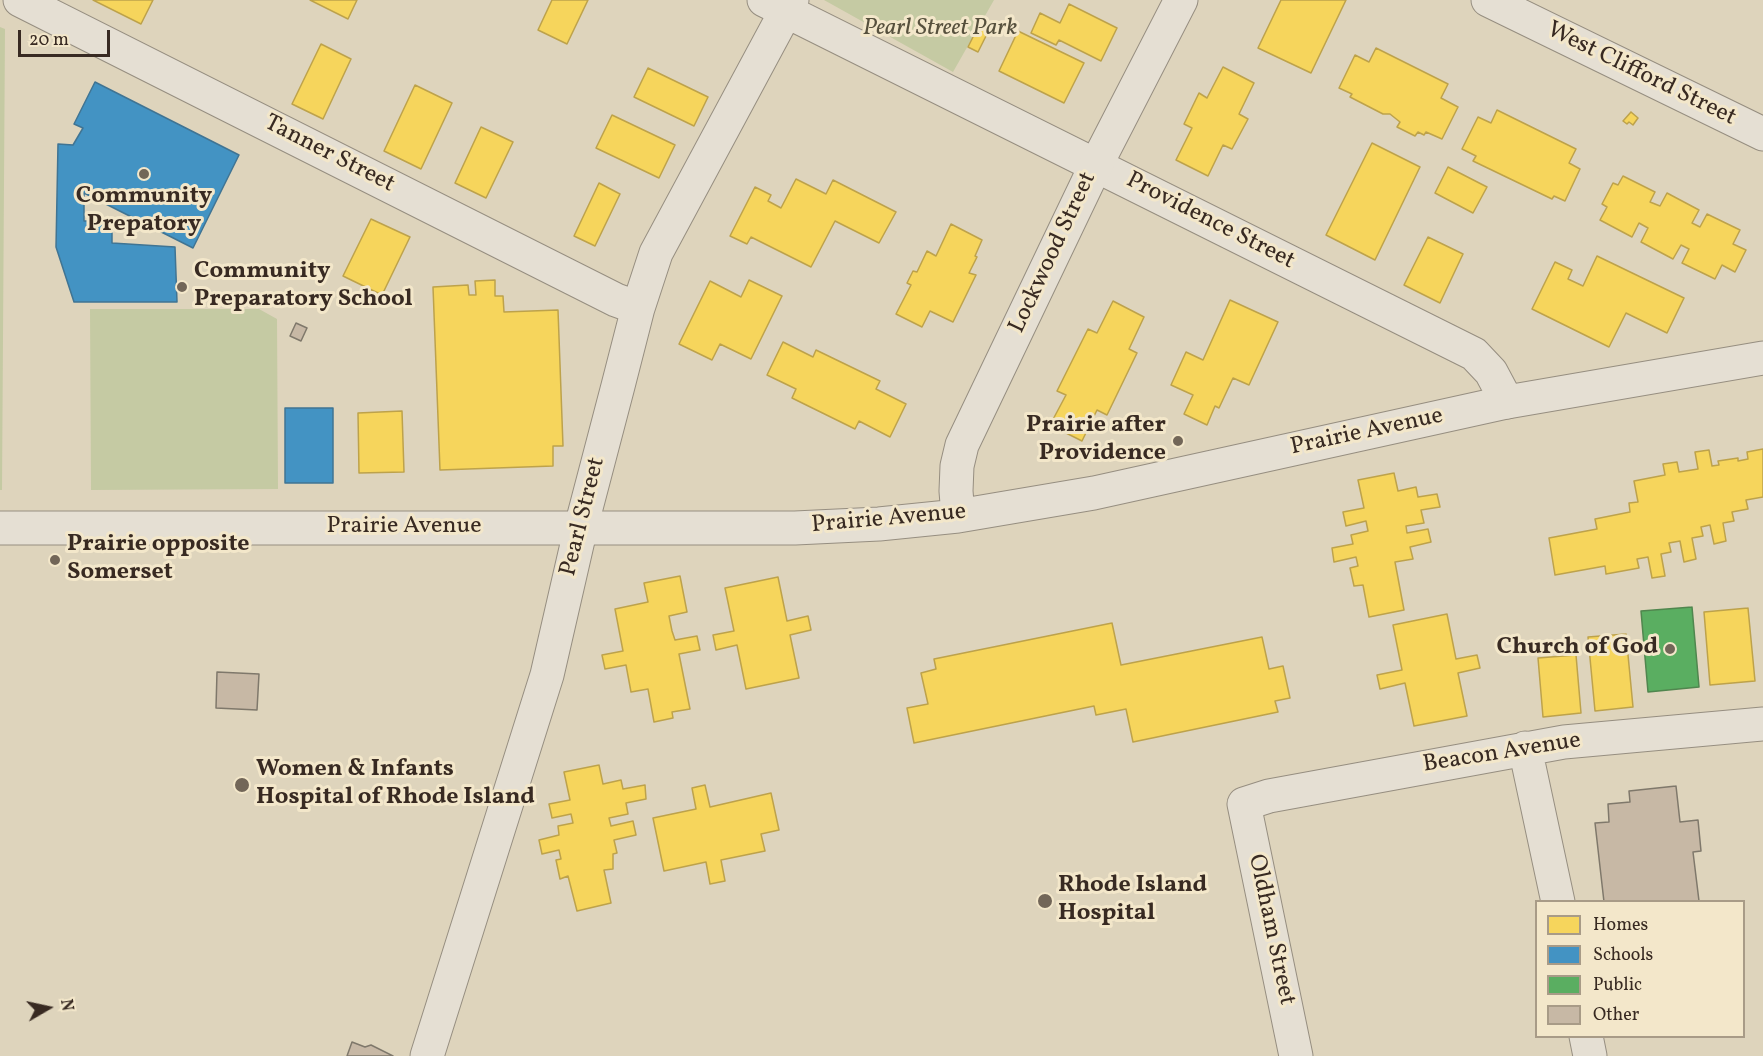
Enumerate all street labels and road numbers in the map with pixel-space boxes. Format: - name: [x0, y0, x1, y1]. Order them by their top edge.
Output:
- street label: West Clifford Street: [1542, 17, 1740, 133]
- street label: Tanner Street: [259, 110, 399, 200]
- street label: Providence Street: [1121, 167, 1299, 277]
- street label: Lockwood Street: [1004, 168, 1104, 338]
- street label: Prairie Avenue: [1288, 403, 1446, 463]
- street label: Pearl Street: [555, 454, 613, 580]
- street label: Prairie Avenue: [810, 499, 968, 541]
- street label: Prairie Avenue: [326, 514, 482, 542]
- street label: Beacon Avenue: [1421, 727, 1583, 781]
- street label: Oldham Street: [1240, 852, 1300, 1008]

